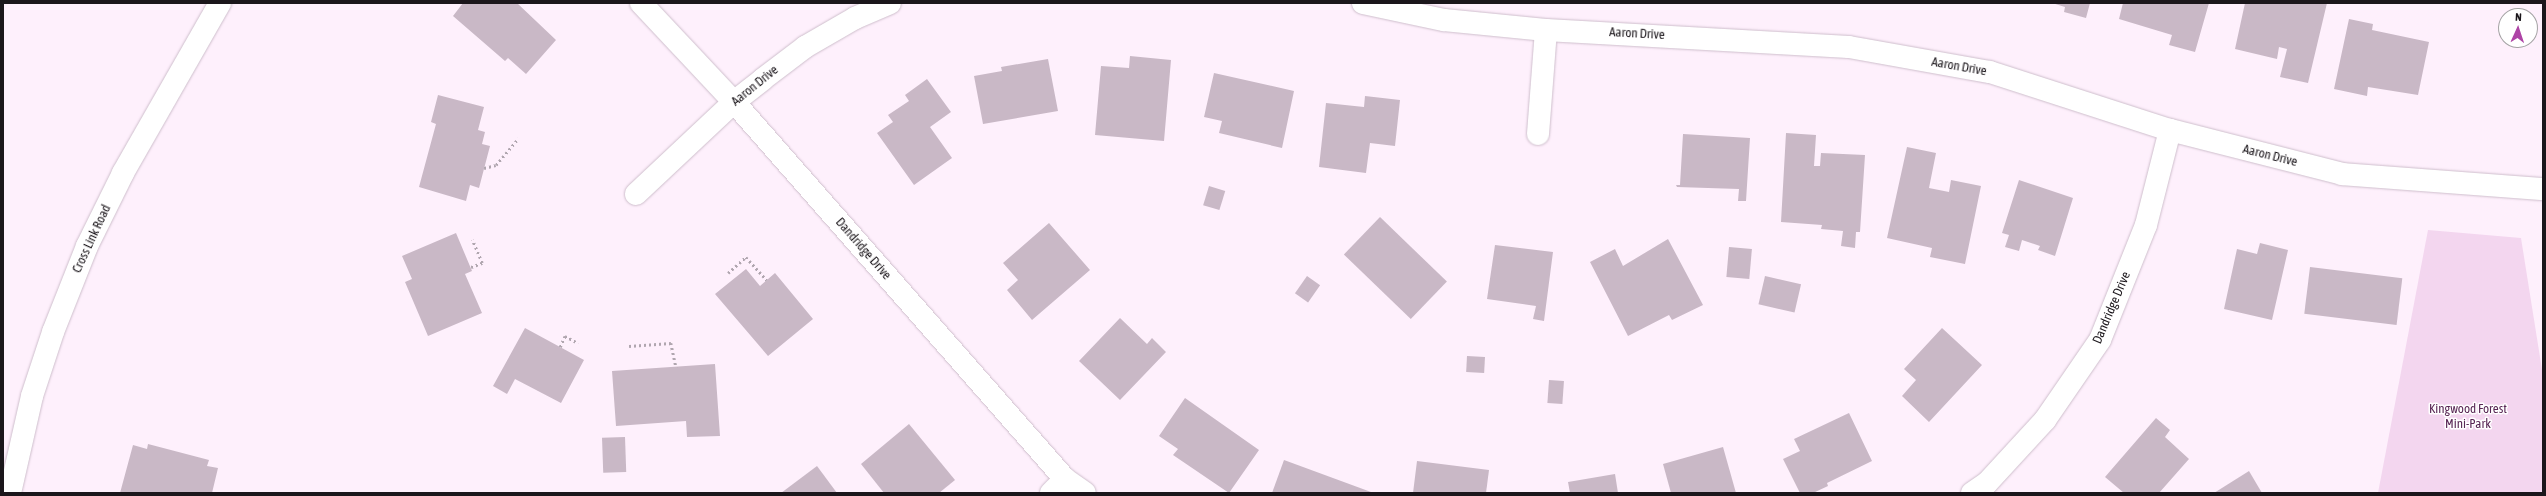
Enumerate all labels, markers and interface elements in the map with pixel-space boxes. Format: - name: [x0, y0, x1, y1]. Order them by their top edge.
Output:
- north arrow: [2498, 8, 2538, 48]
- text: N: [2515, 11, 2522, 23]
- street label: Aaron Drive: [1609, 25, 1665, 43]
- street label: Aaron Drive: [1930, 54, 1988, 80]
- street label: Aaron Drive: [728, 62, 782, 110]
- street label: Aaron Drive: [2241, 142, 2299, 170]
- street label: Cross Link Road: [69, 202, 115, 276]
- street label: Dandridge Drive: [832, 215, 894, 283]
- street label: Dandridge Drive: [2090, 270, 2134, 346]
- park label: Kingwood Forest Mini-Park: [2429, 402, 2507, 433]

